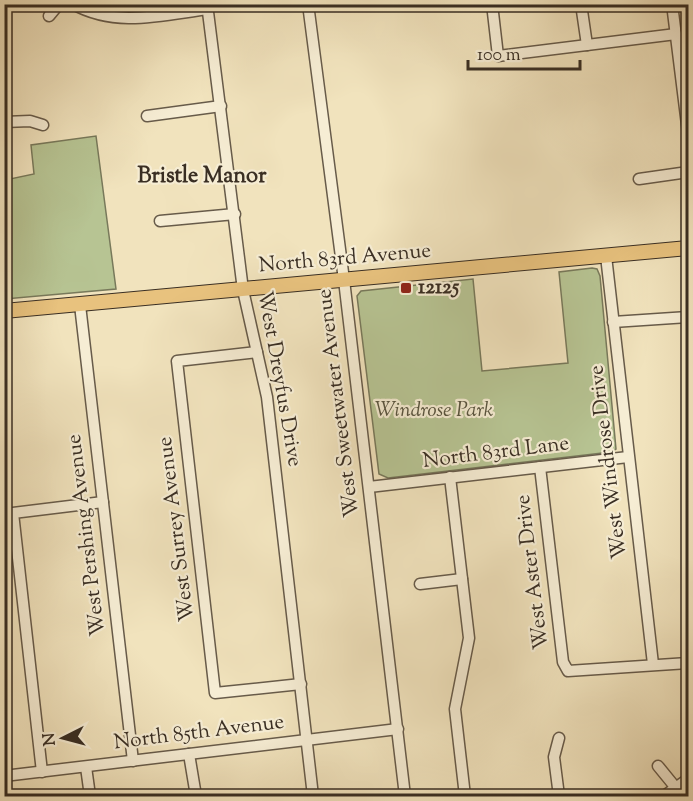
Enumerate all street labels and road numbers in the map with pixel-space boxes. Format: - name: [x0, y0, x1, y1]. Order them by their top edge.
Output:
- street label: North 83rd Avenue: [258, 237, 432, 281]
- street label: West Sweetwater Avenue: [310, 287, 368, 519]
- street label: West Dreyfus Drive: [249, 289, 309, 469]
- street label: West Windrose Drive: [582, 363, 636, 561]
- street label: North 83rd Lane: [421, 429, 571, 477]
- street label: West Pershing Avenue: [60, 432, 114, 638]
- street label: West Surrey Avenue: [151, 435, 203, 623]
- street label: West Aster Drive: [509, 493, 557, 651]
- street label: North 85th Avenue: [112, 708, 286, 758]

